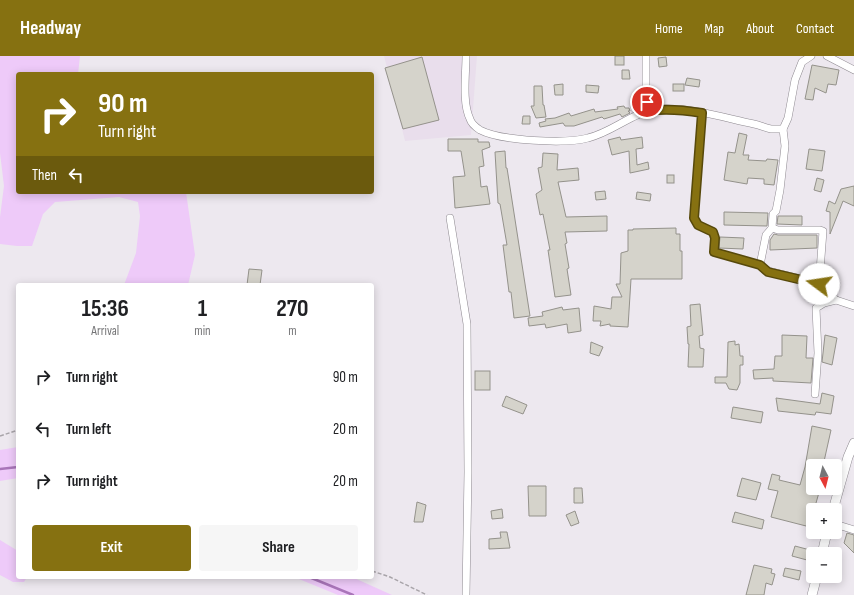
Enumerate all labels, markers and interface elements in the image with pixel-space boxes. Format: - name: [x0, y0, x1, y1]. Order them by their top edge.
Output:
- text: Headway: [20, 17, 81, 40]
- text: Home: [655, 20, 683, 37]
- text: Map: [705, 20, 724, 37]
- text: About: [746, 20, 774, 37]
- text: Contact: [796, 20, 834, 37]
- pin: [630, 85, 664, 119]
- text: 90 m: [98, 87, 148, 120]
- icon: right: [32, 88, 84, 140]
- icon: arrive: [636, 91, 658, 113]
- text: Turn right: [98, 121, 156, 142]
- icon: left: [65, 164, 87, 186]
- text: Then: [32, 166, 57, 185]
- position arrow: [798, 263, 840, 305]
- text: 15:36: [81, 294, 129, 323]
- text: 1: [198, 294, 207, 323]
- text: 270: [276, 294, 309, 323]
- text: Arrival: [91, 323, 119, 339]
- text: min: [194, 323, 211, 339]
- text: m: [288, 323, 297, 339]
- icon: right: [32, 366, 54, 388]
- text: Turn right: [66, 368, 118, 387]
- text: 90 m: [333, 368, 358, 387]
- icon: left: [32, 418, 54, 440]
- text: Turn left: [66, 420, 111, 439]
- text: 20 m: [333, 420, 358, 439]
- north arrow: [806, 459, 842, 495]
- map controls: [806, 459, 842, 583]
- icon: right: [32, 470, 54, 492]
- text: Turn right: [66, 472, 118, 491]
- text: 20 m: [333, 472, 358, 491]
- button: +: [806, 503, 842, 539]
- button: Exit: [32, 525, 191, 571]
- button: Share: [199, 525, 358, 571]
- button: −: [806, 547, 842, 583]

